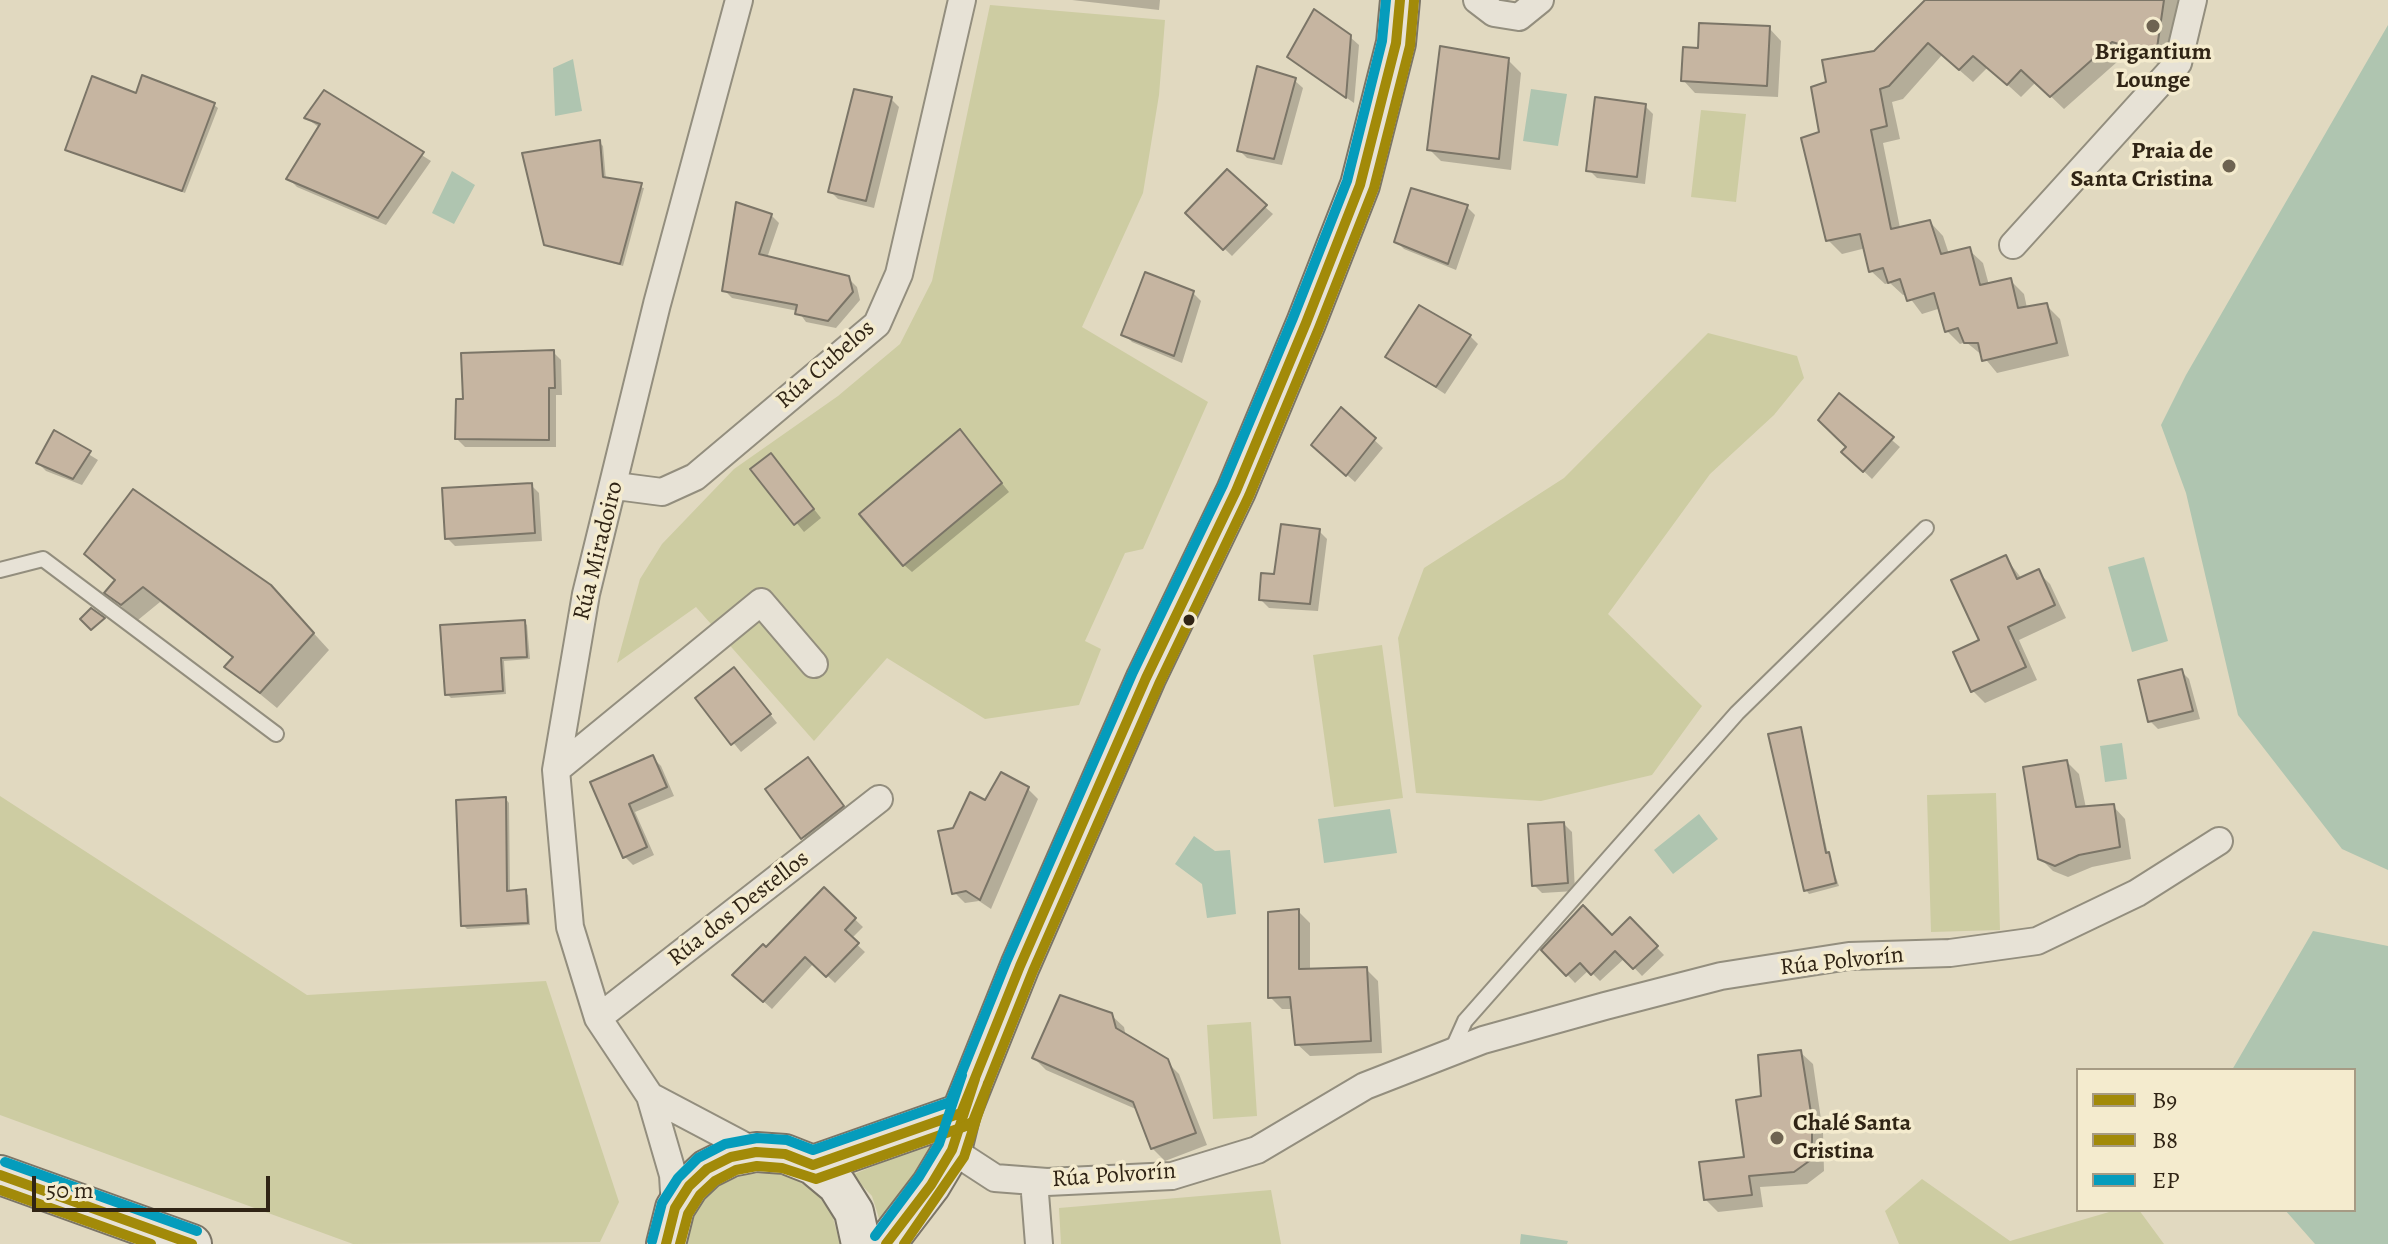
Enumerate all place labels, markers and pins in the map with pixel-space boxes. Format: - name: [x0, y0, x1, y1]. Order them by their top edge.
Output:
- marker: Brigantium Lounge: [2144, 17, 2162, 35]
- place label: Brigantium Lounge: [2094, 39, 2212, 95]
- place label: Praia de Santa Cristina: [2070, 138, 2213, 194]
- marker: Praia de Santa Cristina: [2220, 157, 2238, 175]
- unlabelled marker: [1181, 612, 1197, 628]
- place label: Chalé Santa Cristina: [1793, 1110, 1911, 1166]
- marker: Chalé Santa Cristina: [1768, 1129, 1786, 1147]

